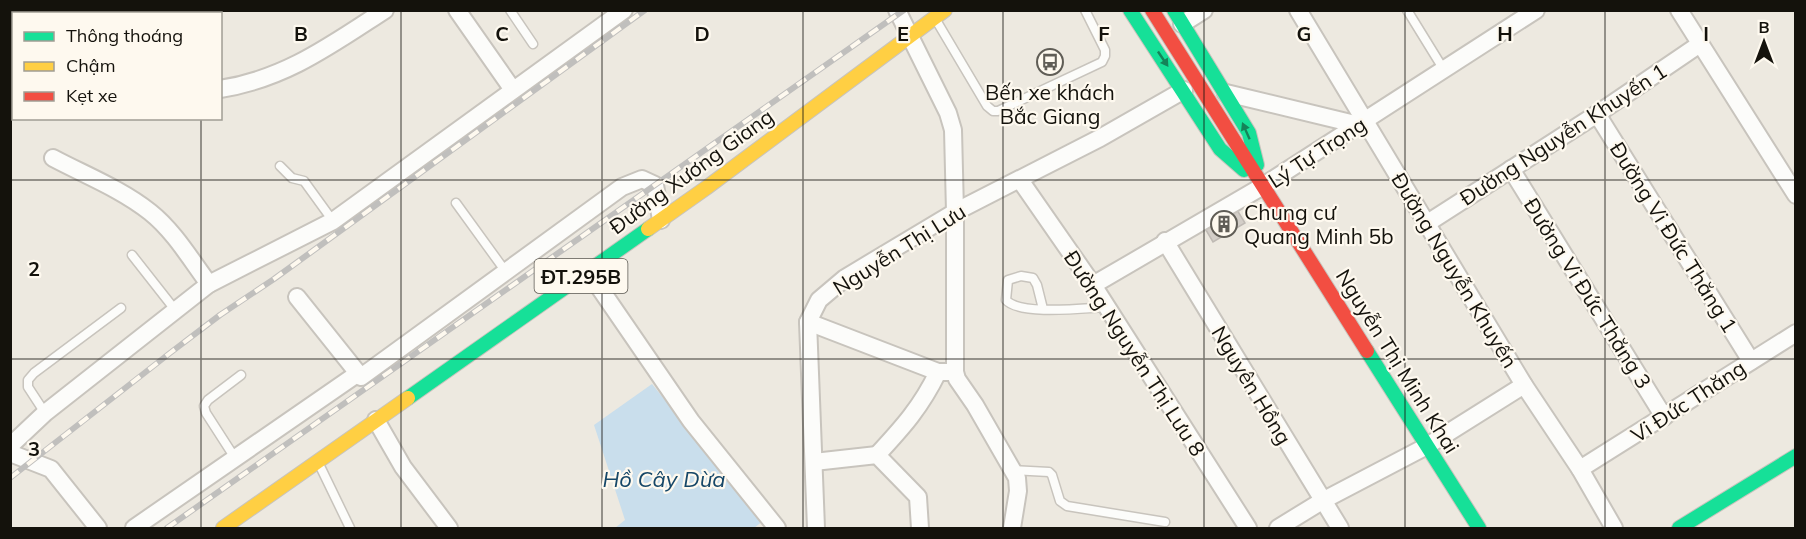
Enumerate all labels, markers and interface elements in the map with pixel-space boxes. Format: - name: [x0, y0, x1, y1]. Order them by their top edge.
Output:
- legend: [12, 12, 222, 120]
- north arrow: [1734, 12, 1794, 72]
- text: B: [1758, 17, 1770, 37]
- text: B: [294, 21, 308, 46]
- text: C: [495, 21, 509, 46]
- text: D: [694, 21, 710, 46]
- text: E: [897, 21, 909, 46]
- text: F: [1098, 21, 1110, 46]
- text: G: [1297, 21, 1311, 46]
- text: H: [1497, 21, 1513, 46]
- text: I: [1703, 21, 1709, 46]
- text: Thông thoáng: [66, 24, 183, 47]
- bus stop icon: Bến xe khách Bắc Giang: [1035, 47, 1065, 77]
- one-way arrow: [1157, 51, 1168, 67]
- text: Chậm: [66, 54, 115, 77]
- street label: Đường Nguyễn Khuyến 1: [1455, 57, 1671, 211]
- place label: Bến xe khách Bắc Giang: [985, 79, 1115, 129]
- text: Kẹt xe: [66, 84, 117, 107]
- street label: Đường Xương Giang: [604, 103, 778, 239]
- street label: Lý Tự Trọng: [1263, 111, 1371, 193]
- one-way arrow: [1242, 122, 1251, 139]
- street label: Đường Vi Đức Thăng 1: [1605, 137, 1743, 337]
- street label: Đường Nguyễn Khuyến: [1386, 168, 1524, 372]
- street label: Đường Vi Đức Thăng 3: [1519, 193, 1657, 393]
- street label: Nguyễn Thị Lưu: [828, 198, 970, 300]
- place label: Chung cư Quang Minh 5b: [1244, 199, 1394, 249]
- building icon: Chung cư Quang Minh 5b: [1209, 209, 1239, 239]
- street label: Đường Nguyễn Thị Lưu 8: [1059, 245, 1211, 461]
- text: 2: [28, 256, 40, 281]
- road number: ĐT.295B: [534, 259, 628, 293]
- street label: Nguyễn Thị Minh Khai: [1331, 264, 1465, 458]
- street label: Nguyên Hồng: [1206, 321, 1298, 449]
- street label: Vi Đức Thăng: [1626, 354, 1750, 448]
- text: 3: [28, 436, 40, 461]
- water label: Hồ Cây Dừa: [602, 465, 726, 493]

